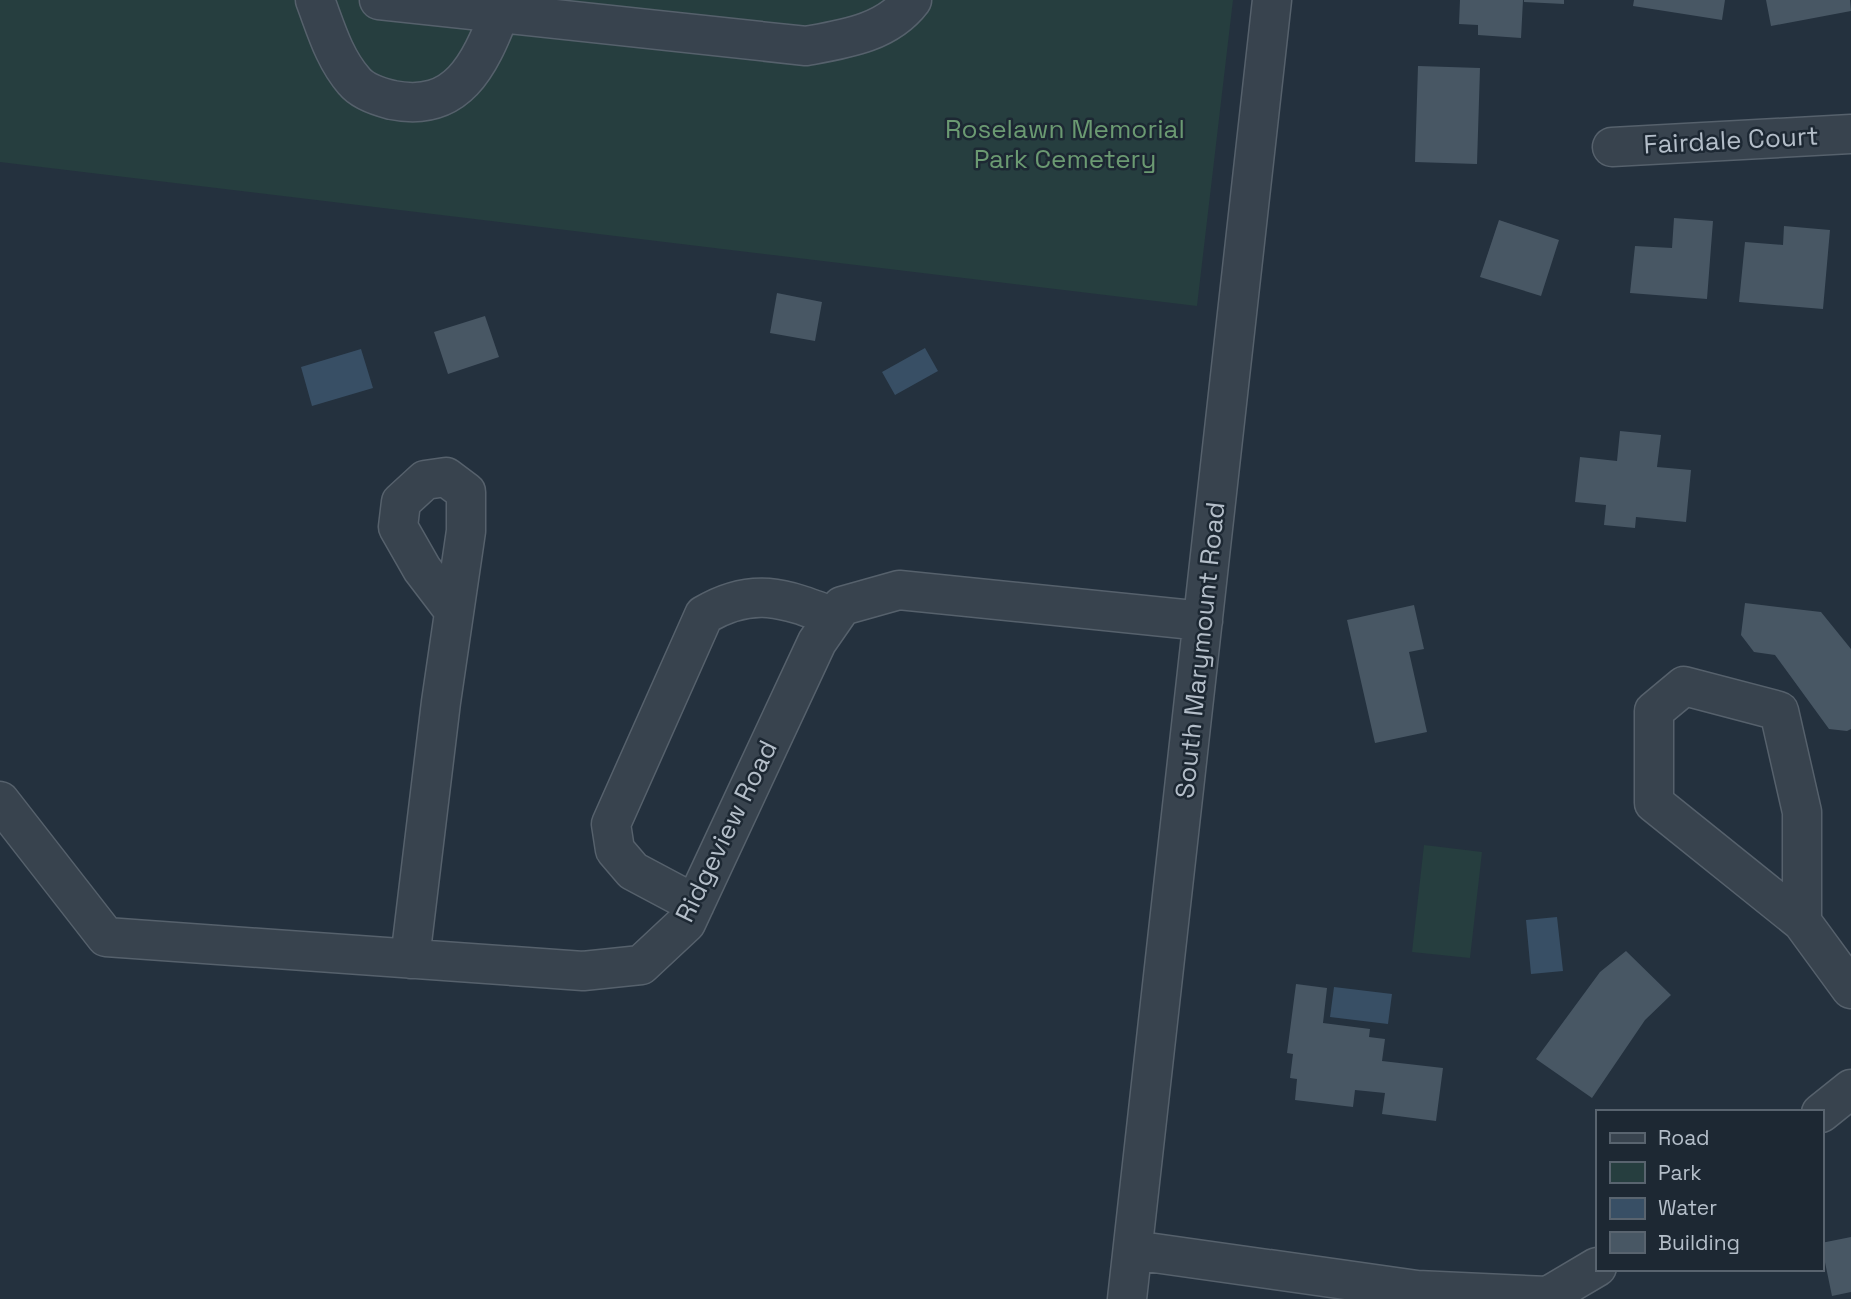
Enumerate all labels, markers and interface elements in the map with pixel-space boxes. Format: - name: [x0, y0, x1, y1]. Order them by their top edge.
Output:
- park label: Roselawn Memorial Park Cemetery: [945, 112, 1185, 176]
- street label: Fairdale Court: [1643, 118, 1819, 162]
- street label: South Marymount Road: [1168, 500, 1232, 800]
- street label: Ridgeview Road: [667, 735, 785, 927]
- legend: [1596, 1110, 1823, 1271]
- text: Road: [1658, 1124, 1710, 1151]
- text: Park: [1658, 1159, 1702, 1186]
- text: Water: [1658, 1194, 1717, 1221]
- text: Building: [1658, 1229, 1740, 1256]

